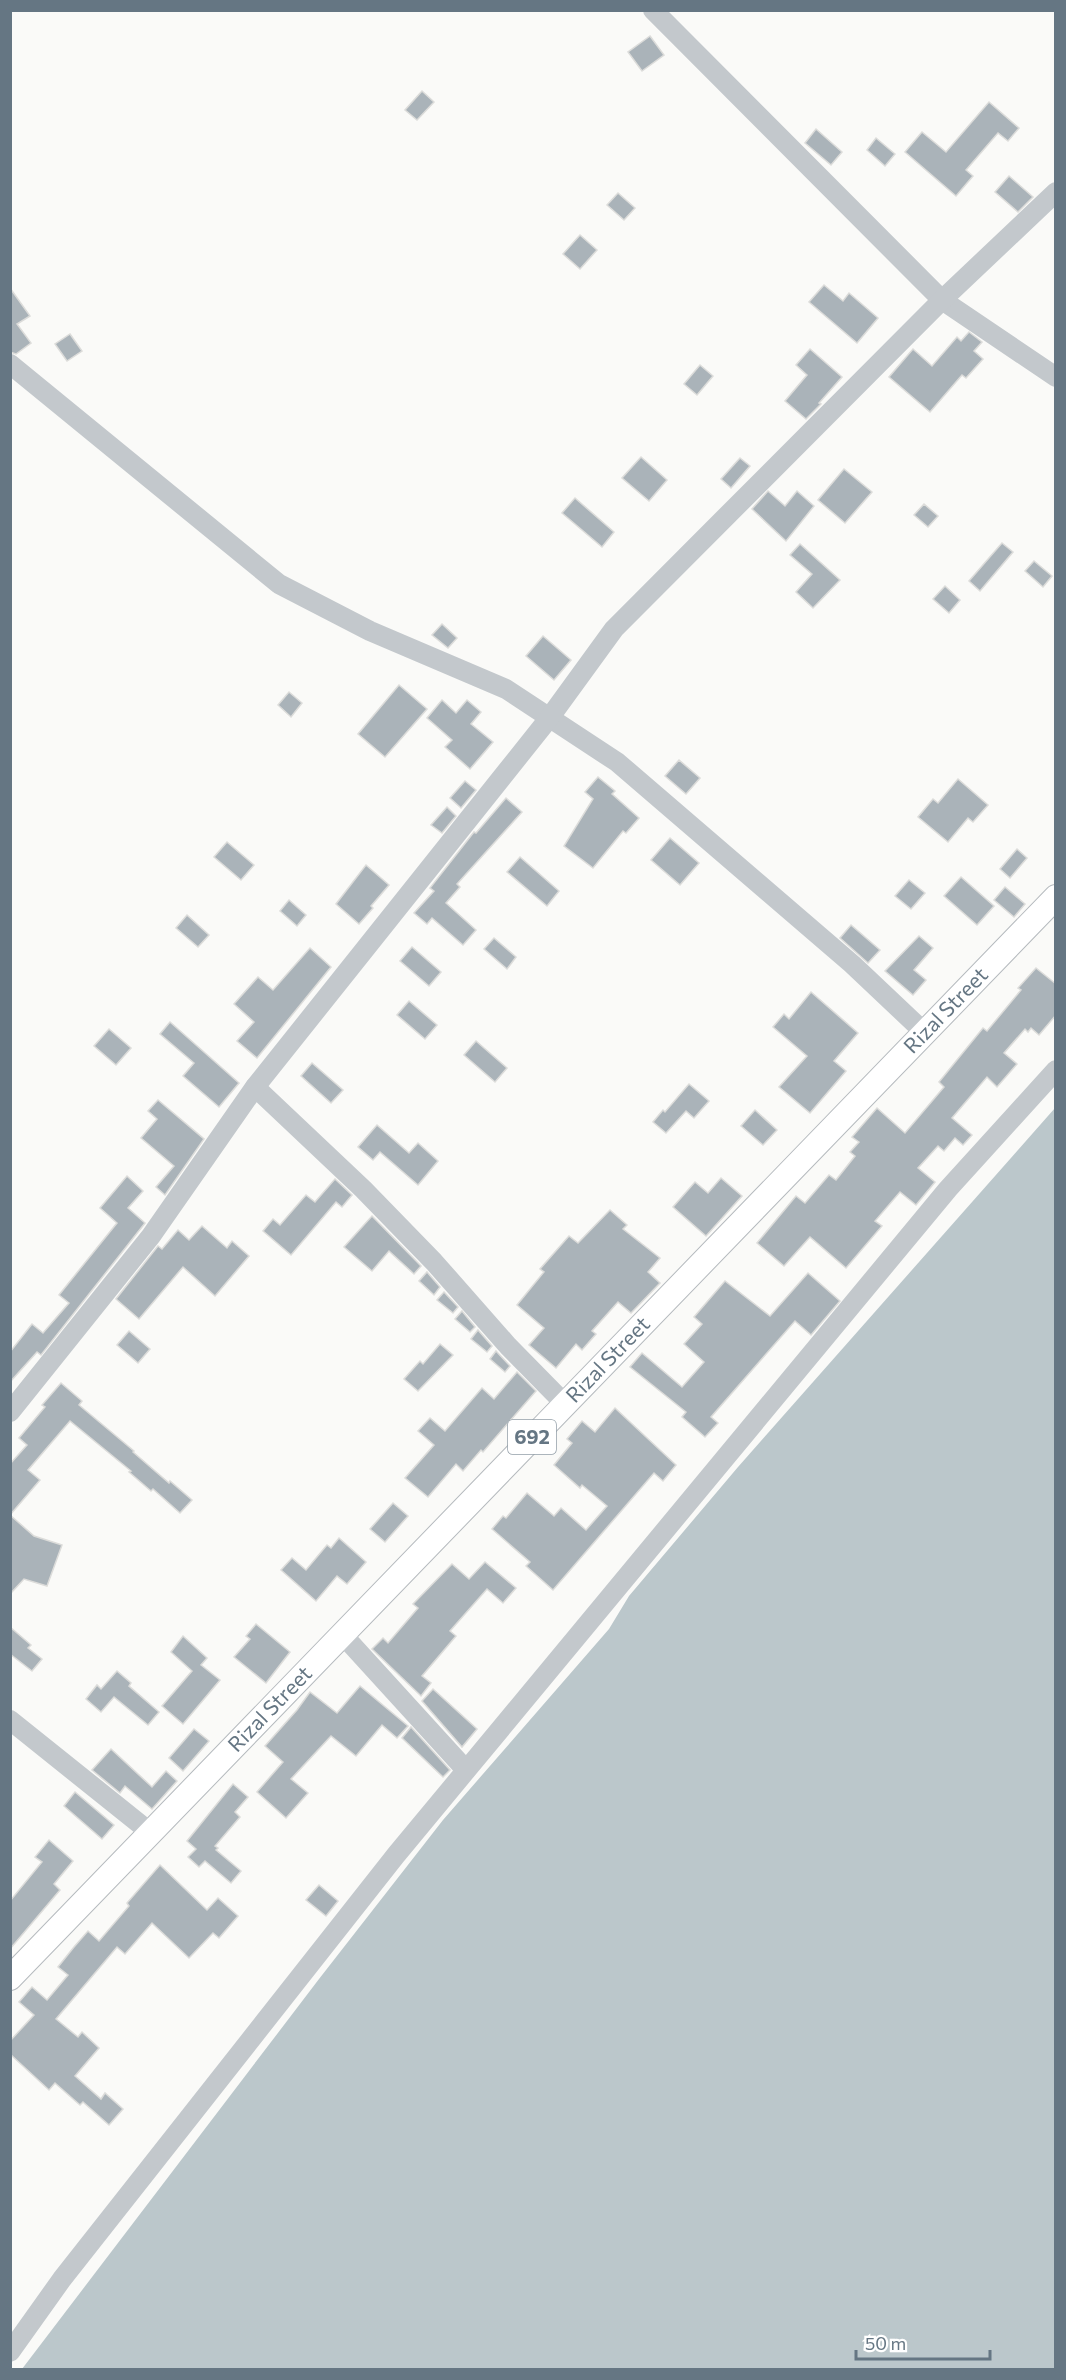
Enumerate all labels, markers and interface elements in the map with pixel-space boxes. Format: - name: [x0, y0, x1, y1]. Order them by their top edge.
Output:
- street label: Rizal Street: [898, 962, 992, 1058]
- street label: Rizal Street: [560, 1311, 654, 1407]
- road number: 692: [508, 1420, 556, 1454]
- street label: Rizal Street: [222, 1660, 316, 1756]
- scale bar: [856, 2323, 990, 2361]
- text: 50 m: [865, 2332, 906, 2354]

